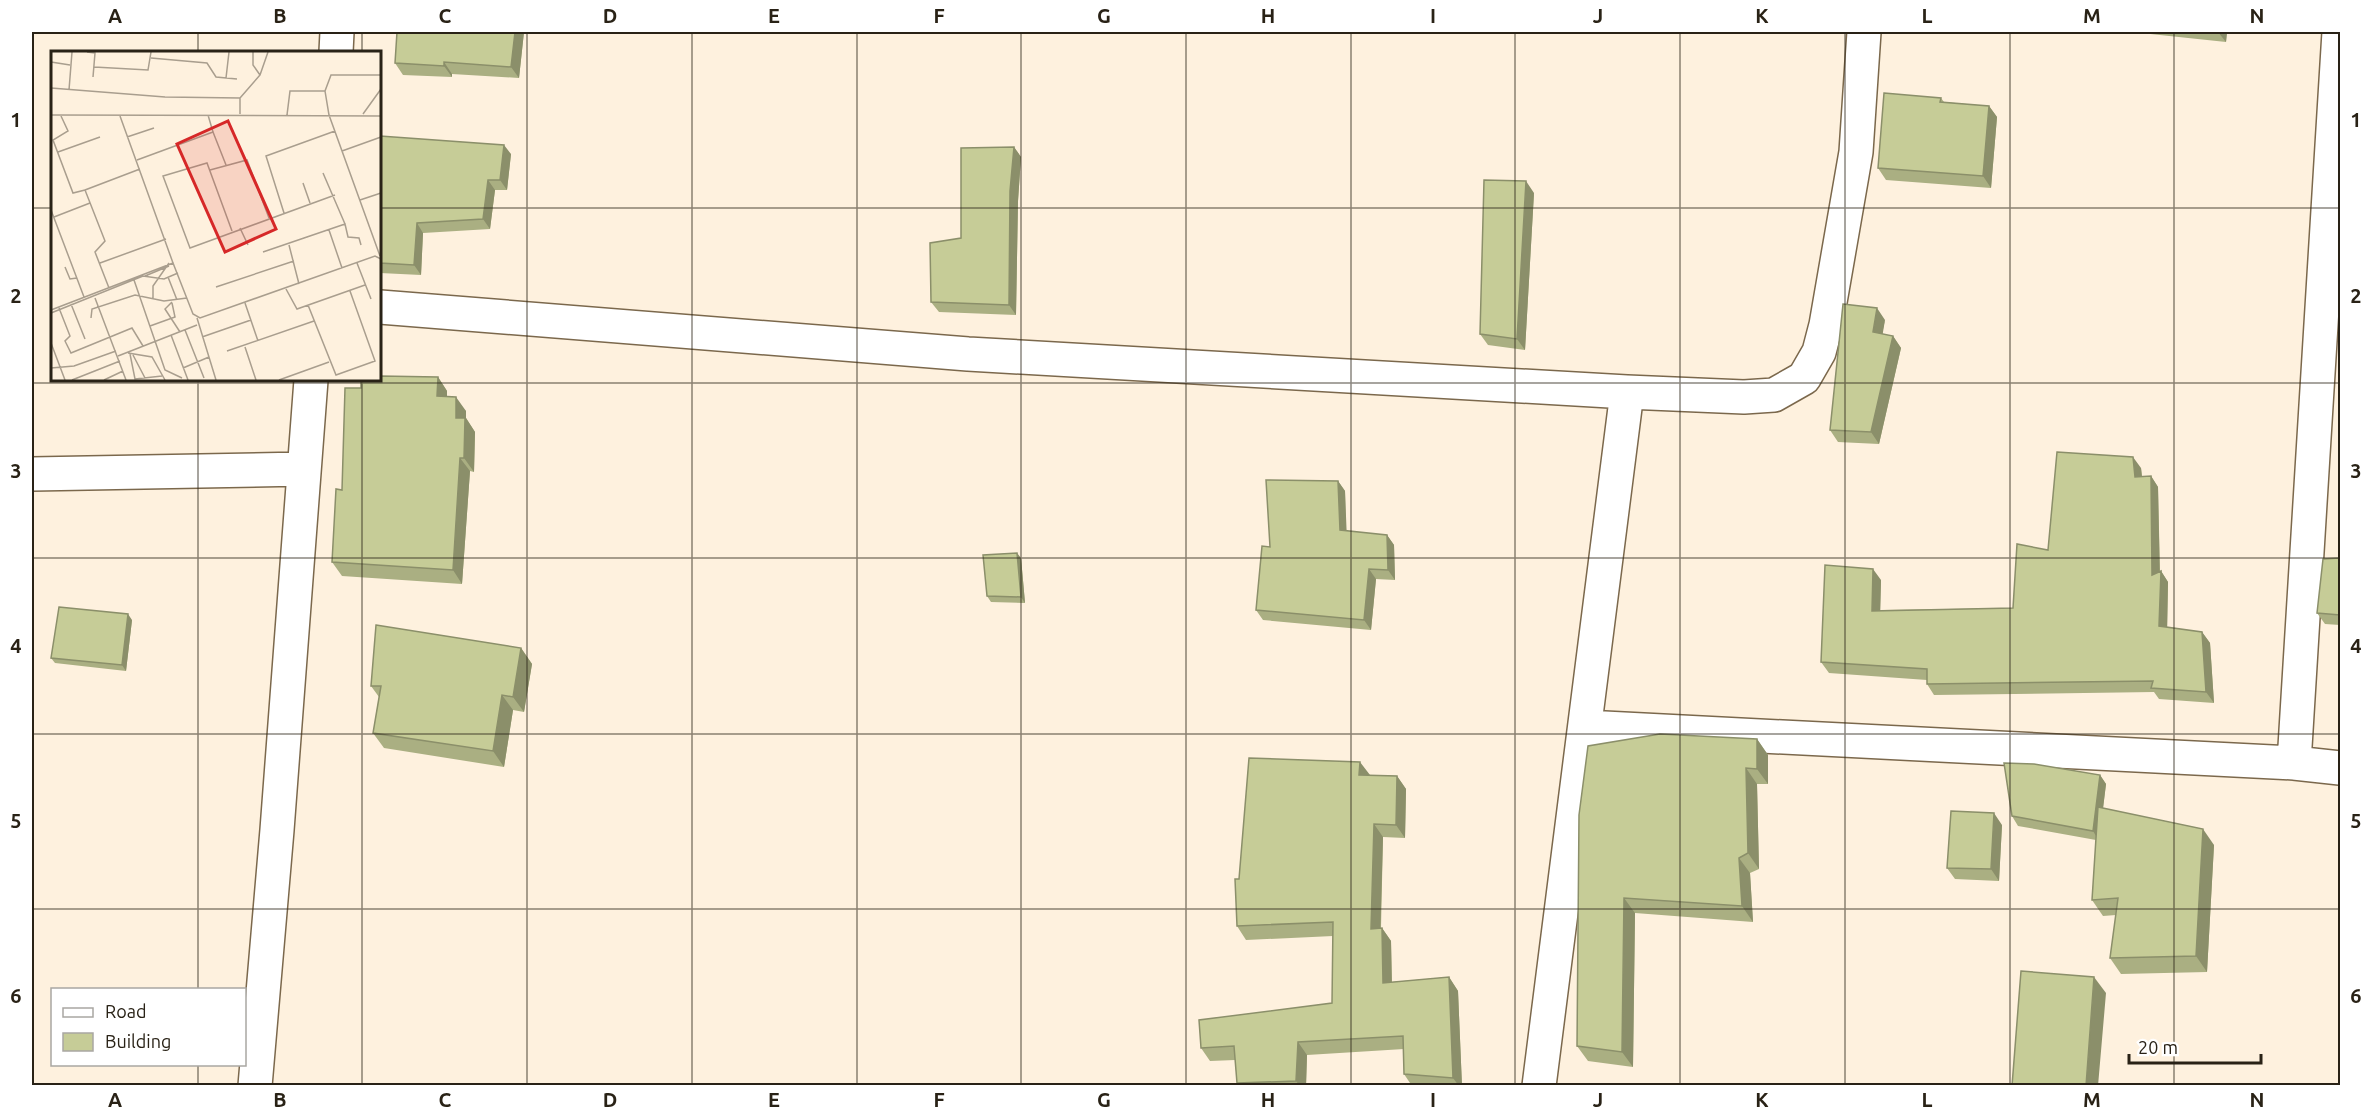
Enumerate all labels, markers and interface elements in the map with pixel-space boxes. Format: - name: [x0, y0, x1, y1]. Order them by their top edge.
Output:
- text: A: [108, 4, 122, 27]
- text: B: [273, 4, 287, 27]
- text: C: [439, 4, 452, 27]
- text: D: [603, 4, 617, 27]
- text: E: [768, 4, 780, 27]
- text: F: [933, 4, 945, 27]
- text: G: [1097, 4, 1111, 27]
- text: H: [1261, 4, 1275, 27]
- text: I: [1430, 4, 1436, 27]
- text: J: [1593, 4, 1603, 27]
- text: K: [1755, 4, 1769, 27]
- text: L: [1922, 4, 1933, 27]
- text: M: [2083, 4, 2101, 27]
- text: N: [2250, 4, 2264, 27]
- inset map: [51, 51, 381, 381]
- text: 1: [10, 108, 22, 131]
- text: 1: [2350, 108, 2362, 131]
- text: 2: [10, 284, 22, 307]
- text: 2: [2350, 284, 2362, 307]
- text: 3: [10, 459, 22, 482]
- text: 3: [2350, 459, 2362, 482]
- text: 4: [10, 634, 22, 657]
- text: 4: [2350, 634, 2362, 657]
- text: 5: [10, 809, 22, 832]
- text: 5: [2350, 809, 2362, 832]
- text: 6: [10, 984, 22, 1007]
- text: 6: [2350, 984, 2362, 1007]
- legend: [51, 988, 246, 1066]
- text: Road: [105, 1001, 147, 1021]
- scale bar: [2129, 1027, 2261, 1065]
- text: Building: [105, 1031, 171, 1051]
- text: 20 m: [2138, 1037, 2178, 1057]
- text: A: [108, 1088, 122, 1111]
- text: B: [273, 1088, 287, 1111]
- text: C: [439, 1088, 452, 1111]
- text: D: [603, 1088, 617, 1111]
- text: E: [768, 1088, 780, 1111]
- text: F: [933, 1088, 945, 1111]
- text: G: [1097, 1088, 1111, 1111]
- text: H: [1261, 1088, 1275, 1111]
- text: I: [1430, 1088, 1436, 1111]
- text: J: [1593, 1088, 1603, 1111]
- text: K: [1755, 1088, 1769, 1111]
- text: L: [1922, 1088, 1933, 1111]
- text: M: [2083, 1088, 2101, 1111]
- text: N: [2250, 1088, 2264, 1111]

